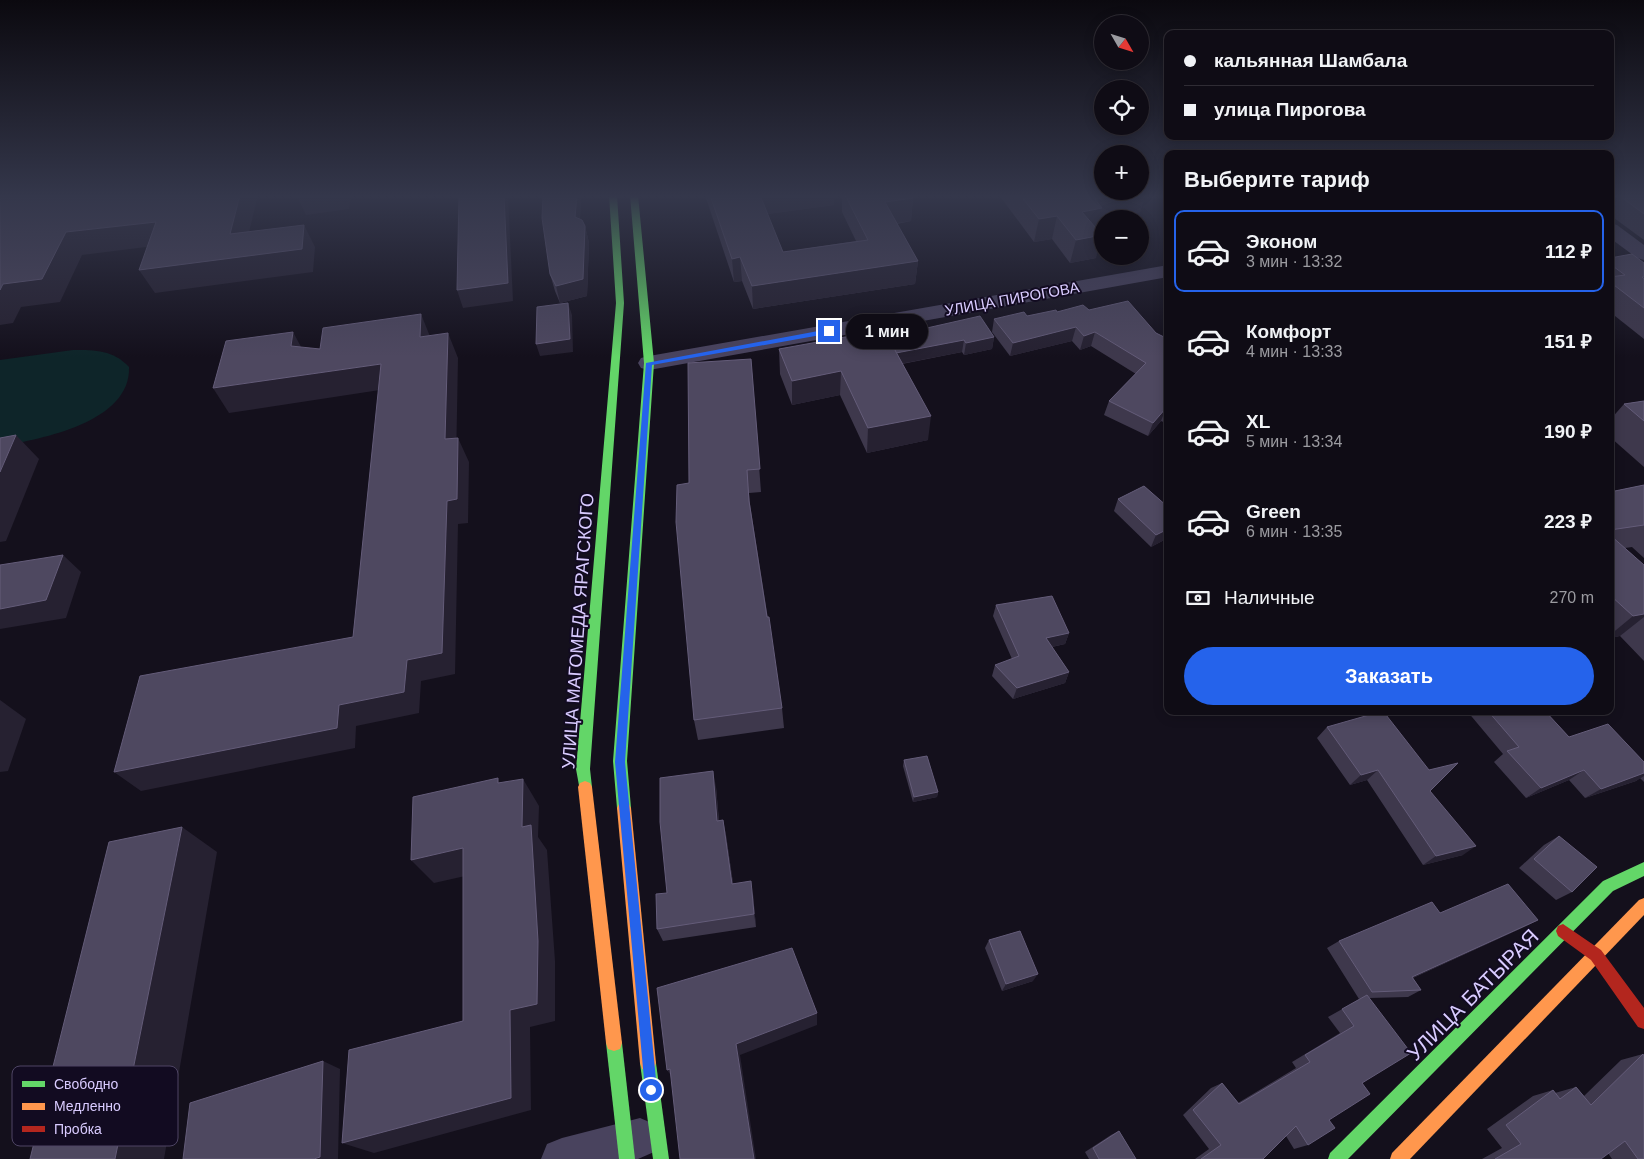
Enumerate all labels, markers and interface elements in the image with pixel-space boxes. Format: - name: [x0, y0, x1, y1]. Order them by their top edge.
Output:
- north arrow: [1094, 15, 1149, 70]
- map controls: [1094, 15, 1149, 265]
- text: кальянная Шамбала: [1214, 50, 1407, 71]
- button: locate: [1094, 80, 1149, 135]
- text: улица Пирогова: [1214, 99, 1366, 120]
- button: +: [1094, 145, 1149, 200]
- text: Выберите тариф: [1184, 167, 1370, 192]
- button: −: [1094, 210, 1149, 265]
- icon: car: [1186, 229, 1231, 274]
- text: Эконом: [1246, 231, 1317, 252]
- text: 112 ₽: [1545, 241, 1592, 262]
- text: 3 мин · 13:32: [1246, 253, 1342, 270]
- street label: УЛИЦА ПИРОГОВА: [943, 278, 1081, 319]
- callout: 1 мин: [846, 314, 929, 348]
- icon: car: [1186, 319, 1231, 364]
- route end: [818, 320, 840, 342]
- text: Комфорт: [1246, 321, 1331, 342]
- text: 1 мин: [865, 323, 909, 340]
- text: 151 ₽: [1544, 331, 1592, 352]
- text: 4 мин · 13:33: [1246, 343, 1342, 360]
- icon: car: [1186, 409, 1231, 454]
- text: XL: [1246, 411, 1270, 432]
- text: 190 ₽: [1544, 421, 1592, 442]
- text: 5 мин · 13:34: [1246, 433, 1342, 450]
- street label: УЛИЦА МАГОМЕДА ЯРАГСКОГО: [558, 492, 598, 770]
- icon: car: [1186, 499, 1231, 544]
- text: Green: [1246, 501, 1301, 522]
- text: 223 ₽: [1544, 511, 1592, 532]
- text: 6 мин · 13:35: [1246, 523, 1342, 540]
- icon: cash: [1184, 584, 1212, 612]
- text: Наличные: [1224, 587, 1315, 608]
- text: 270 m: [1550, 589, 1594, 606]
- button: Заказать: [1184, 647, 1594, 705]
- street label: УЛИЦА БАТЫРАЯ: [1402, 924, 1543, 1065]
- legend: [12, 1066, 178, 1146]
- text: Свободно: [54, 1076, 119, 1092]
- route start: [640, 1079, 662, 1101]
- text: Медленно: [54, 1098, 121, 1114]
- text: Пробка: [54, 1121, 102, 1137]

